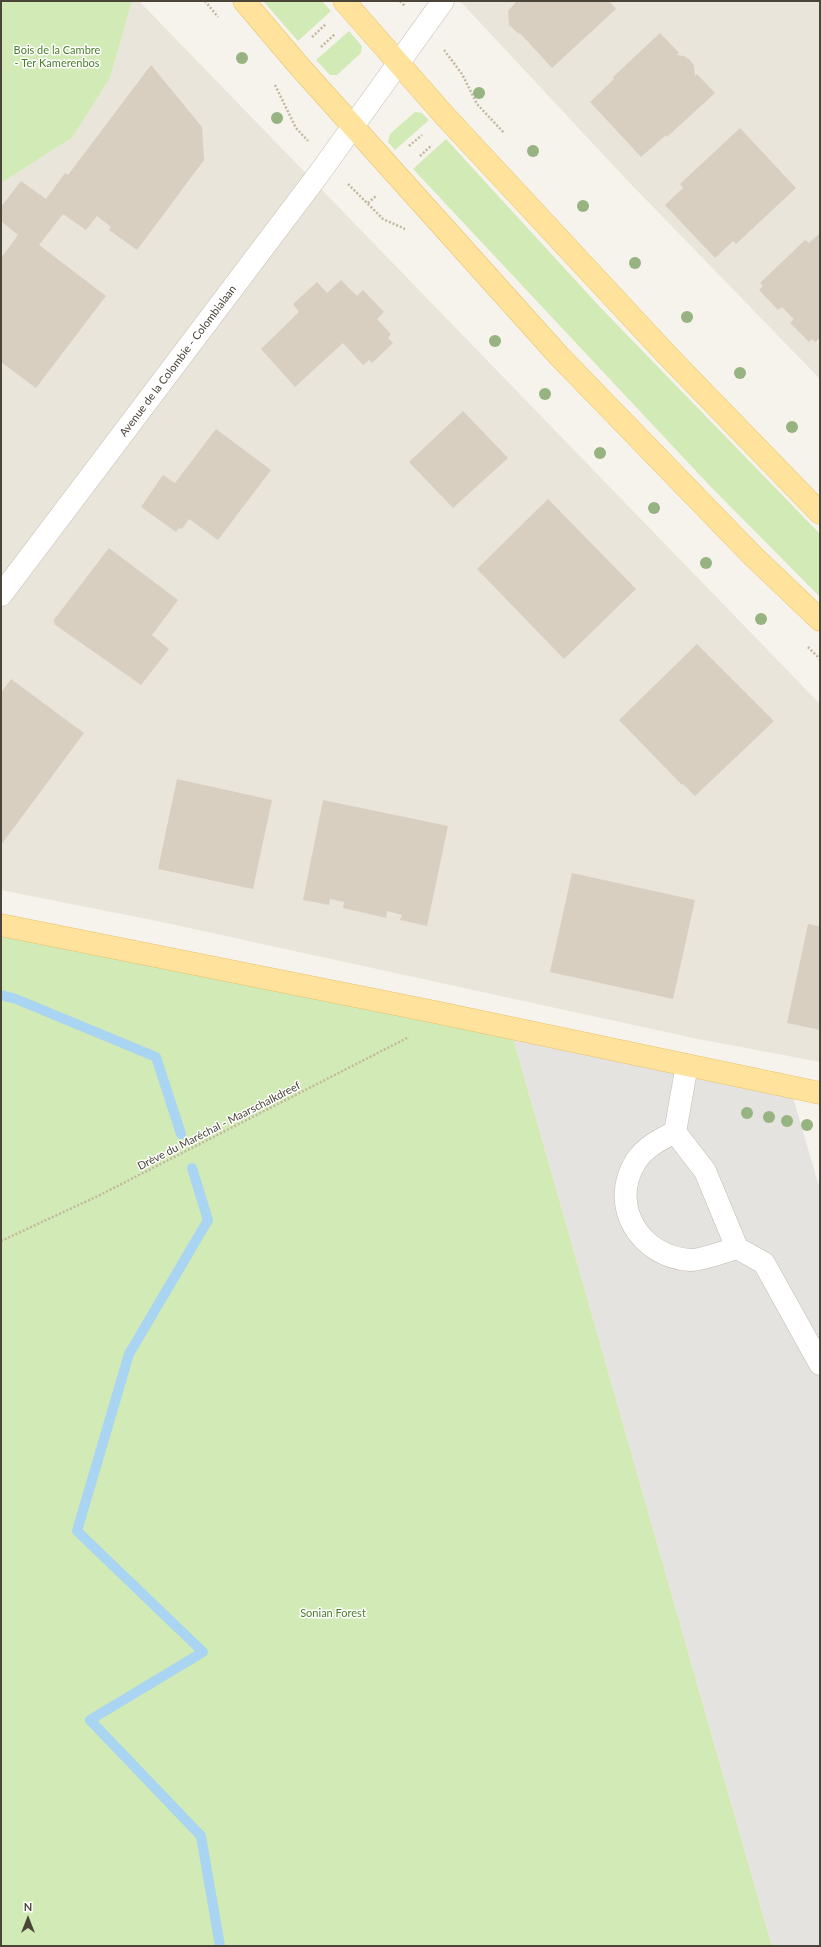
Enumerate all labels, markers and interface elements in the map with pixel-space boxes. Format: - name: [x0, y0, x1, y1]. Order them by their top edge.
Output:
- park label: Bois de la Cambre - Ter Kamerenbos: [14, 43, 100, 69]
- street label: Avenue de la Colombie - Colombialaan: [117, 283, 239, 439]
- street label: Drève du Maréchal - Maarschalkdreef: [135, 1079, 303, 1173]
- park label: Sonian Forest: [300, 1606, 366, 1620]
- north arrow: [8, 1899, 48, 1939]
- text: N: [24, 1900, 32, 1913]

